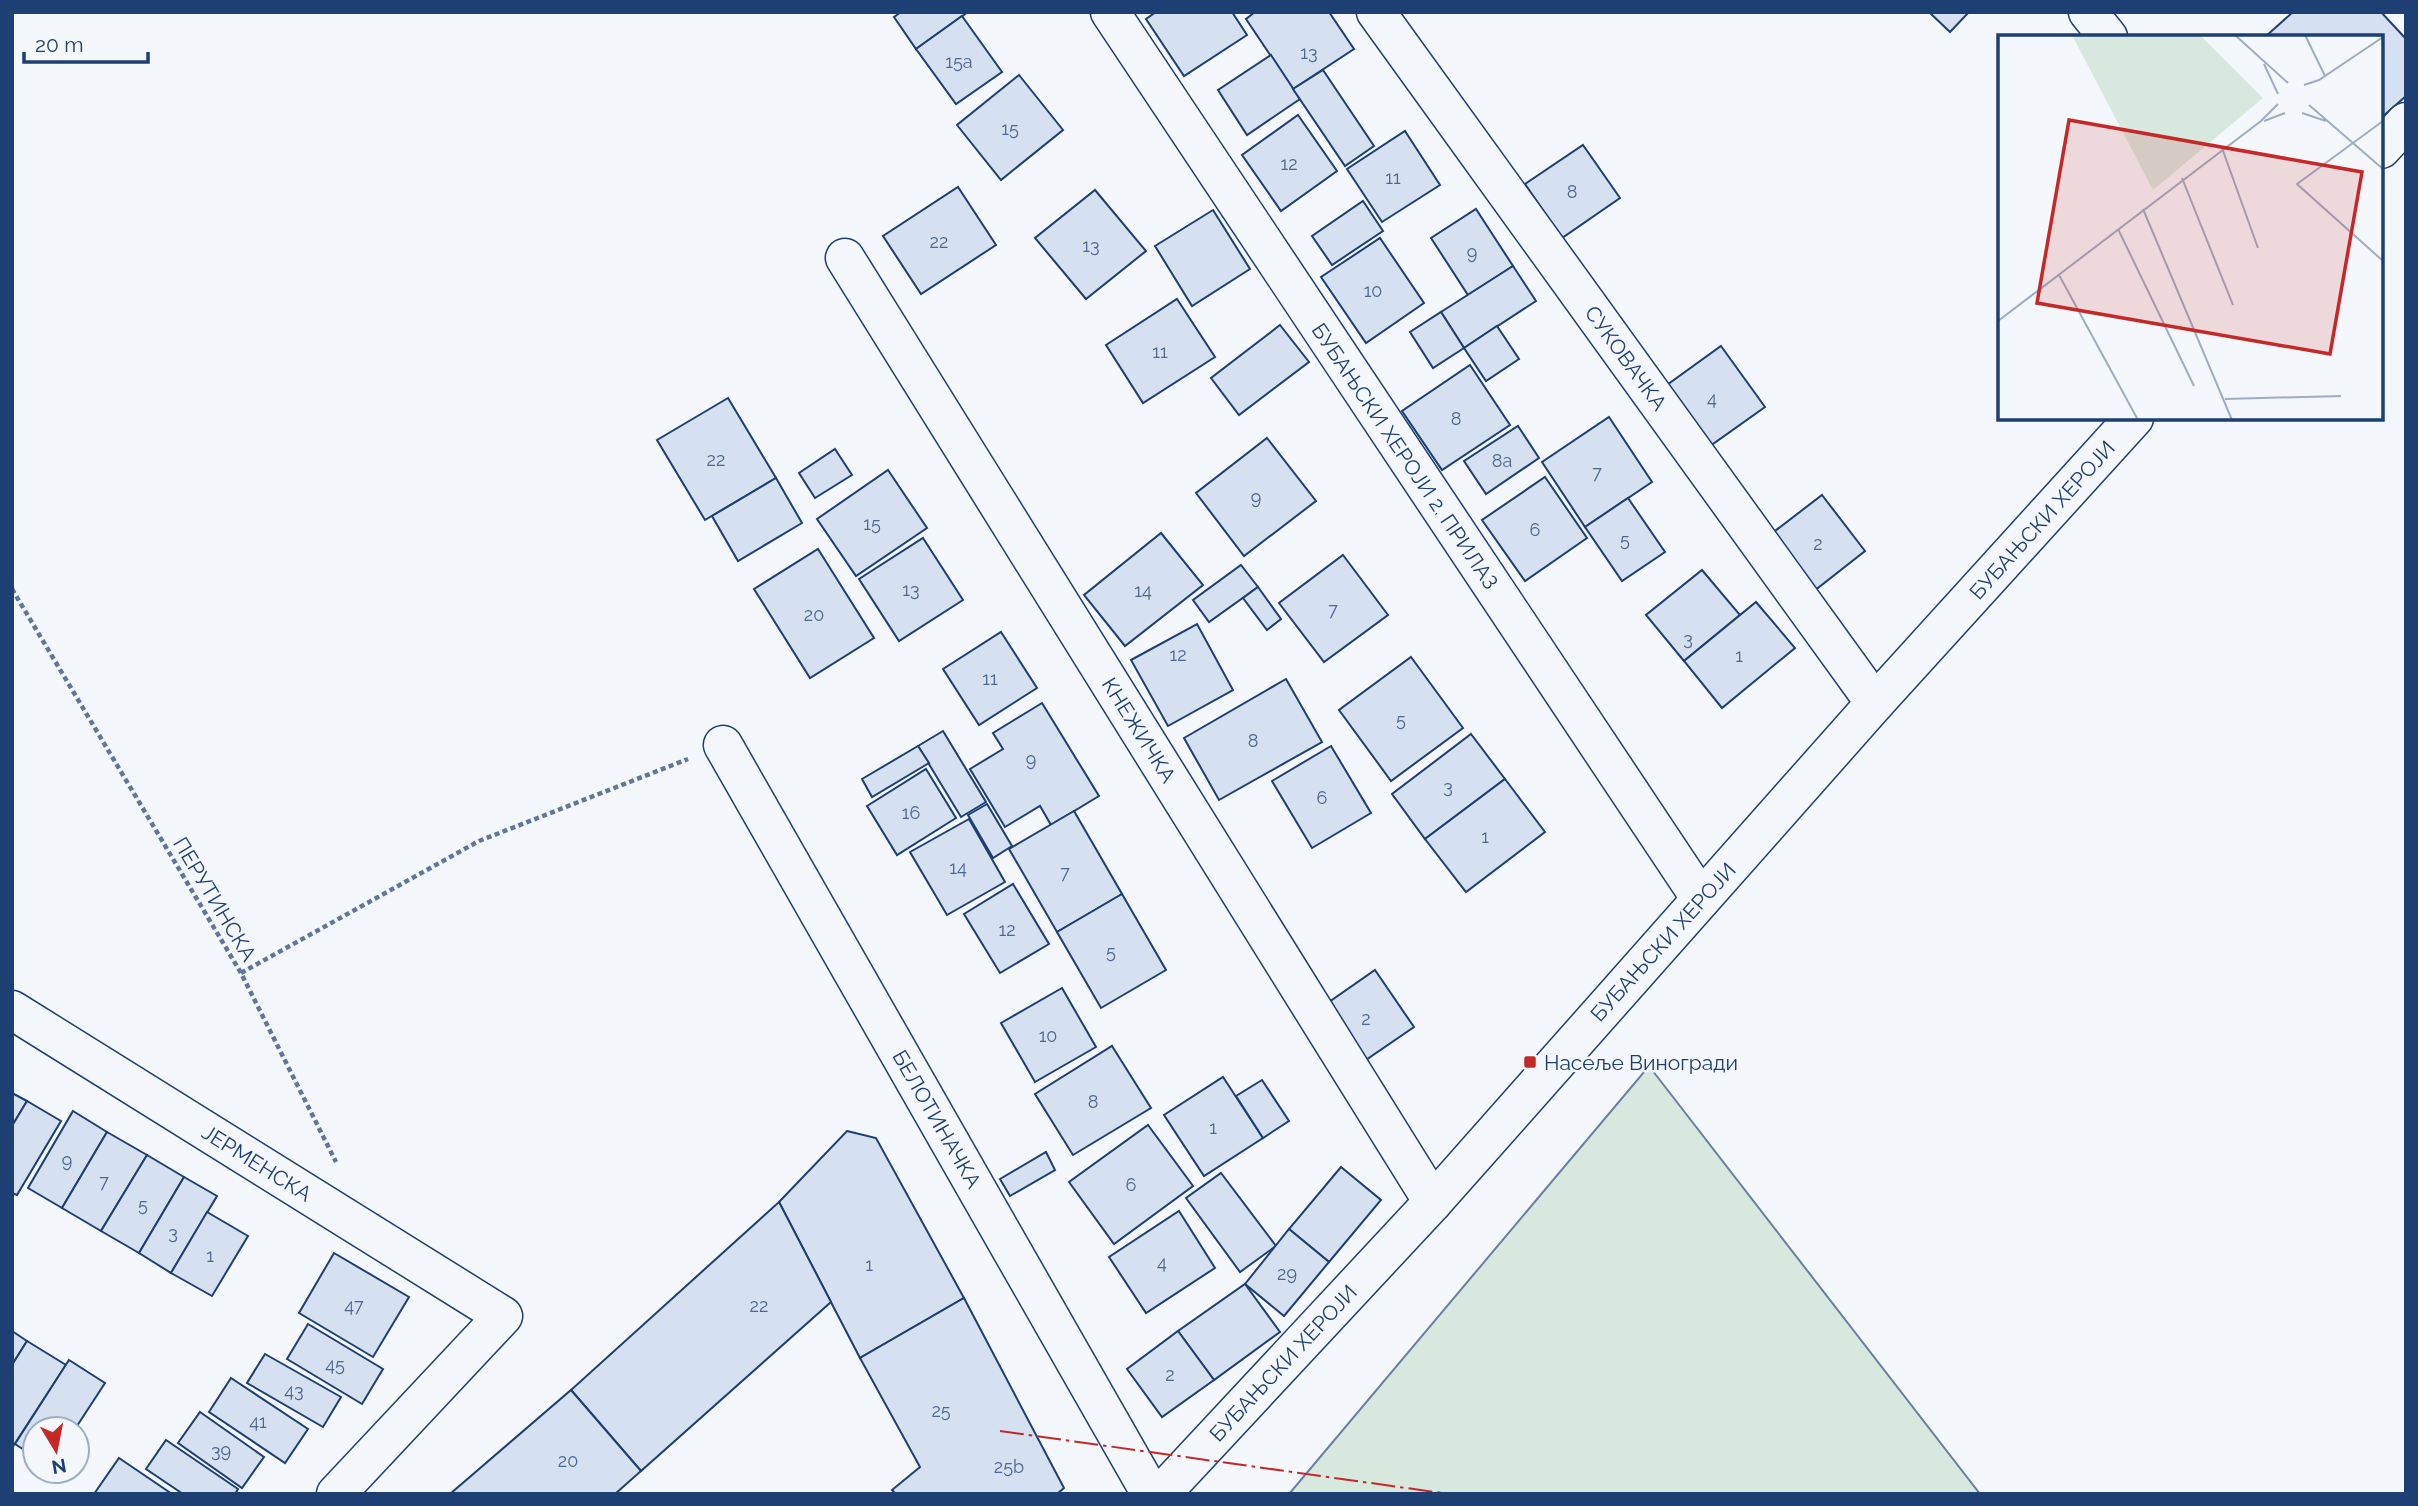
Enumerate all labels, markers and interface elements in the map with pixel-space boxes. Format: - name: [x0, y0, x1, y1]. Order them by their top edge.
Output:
- scale bar: [24, 21, 149, 65]
- text: 20 m: [35, 32, 83, 57]
- inset map: [1998, 35, 2383, 420]
- house number: 13: [1300, 42, 1318, 63]
- house number: 15a: [945, 51, 973, 72]
- house number: 15: [1001, 118, 1019, 139]
- house number: 12: [1280, 153, 1298, 174]
- house number: 11: [1385, 167, 1401, 188]
- house number: 8: [1567, 181, 1577, 202]
- house number: 22: [930, 231, 948, 252]
- house number: 13: [1082, 235, 1100, 256]
- house number: 9: [1467, 242, 1477, 263]
- house number: 10: [1364, 280, 1382, 301]
- street label: СУКОВАЧКА: [1580, 301, 1672, 415]
- street label: БУБАЊСКИ ХЕРОЈИ 2. ПРИЛАЗ: [1306, 318, 1504, 594]
- house number: 11: [1152, 341, 1168, 362]
- house number: 4: [1707, 388, 1717, 409]
- house number: 8: [1451, 408, 1461, 429]
- street label: БУБАЊСКИ ХЕРОЈИ: [1964, 436, 2120, 604]
- house number: 22: [707, 449, 725, 470]
- house number: 8a: [1492, 450, 1512, 471]
- house number: 7: [1592, 462, 1602, 483]
- house number: 9: [1251, 487, 1261, 508]
- house number: 15: [863, 513, 881, 534]
- house number: 6: [1530, 519, 1541, 540]
- house number: 5: [1620, 529, 1630, 550]
- house number: 2: [1813, 533, 1823, 554]
- house number: 13: [902, 579, 920, 600]
- house number: 14: [1134, 580, 1152, 601]
- house number: 7: [1328, 599, 1338, 620]
- house number: 20: [804, 604, 824, 625]
- house number: 3: [1683, 628, 1693, 649]
- house number: 12: [1169, 644, 1187, 665]
- house number: 1: [1735, 645, 1743, 666]
- house number: 11: [982, 668, 998, 689]
- street label: КНЕЖИЧКА: [1097, 673, 1181, 787]
- house number: 5: [1396, 709, 1406, 730]
- house number: 8: [1248, 730, 1258, 751]
- house number: 9: [1026, 749, 1036, 770]
- house number: 3: [1443, 776, 1453, 797]
- house number: 6: [1317, 787, 1328, 808]
- house number: 16: [902, 802, 920, 823]
- house number: 1: [1481, 826, 1489, 847]
- street label: ПЕРУТИНСКА: [168, 833, 262, 965]
- house number: 14: [949, 857, 967, 878]
- street label: БУБАЊСКИ ХЕРОЈИ: [1585, 858, 1741, 1026]
- house number: 7: [1060, 862, 1070, 883]
- house number: 12: [998, 919, 1016, 940]
- house number: 5: [1106, 941, 1116, 962]
- house number: 2: [1361, 1008, 1371, 1029]
- house number: 10: [1039, 1025, 1057, 1046]
- street label: БЕЛОТИНАЧКА: [887, 1046, 987, 1192]
- place label: Насеље Виногради: [1544, 1050, 1738, 1075]
- marker: Насеље Виногради: [1522, 1054, 1538, 1070]
- house number: 8: [1088, 1091, 1098, 1112]
- house number: 1: [1209, 1117, 1217, 1138]
- street label: ЈЕРМЕНСКА: [198, 1119, 316, 1207]
- house number: 9: [62, 1150, 72, 1171]
- house number: 7: [99, 1171, 109, 1192]
- house number: 6: [1126, 1174, 1137, 1195]
- house number: 5: [138, 1194, 148, 1215]
- house number: 3: [168, 1222, 178, 1243]
- house number: 1: [206, 1245, 214, 1266]
- house number: 4: [1157, 1252, 1167, 1273]
- house number: 1: [865, 1254, 873, 1275]
- house number: 29: [1277, 1263, 1297, 1284]
- street label: БУБАЊСКИ ХЕРОЈИ: [1204, 1280, 1362, 1446]
- house number: 47: [344, 1295, 364, 1316]
- house number: 22: [750, 1295, 768, 1316]
- house number: 45: [325, 1354, 345, 1375]
- house number: 2: [1165, 1364, 1175, 1385]
- house number: 43: [284, 1380, 304, 1401]
- house number: 25: [931, 1400, 951, 1421]
- house number: 41: [249, 1411, 267, 1432]
- north arrow: [21, 1415, 91, 1485]
- house number: 39: [211, 1440, 231, 1461]
- house number: 20: [558, 1450, 578, 1471]
- text: N: [50, 1455, 68, 1479]
- house number: 25b: [994, 1456, 1024, 1477]

